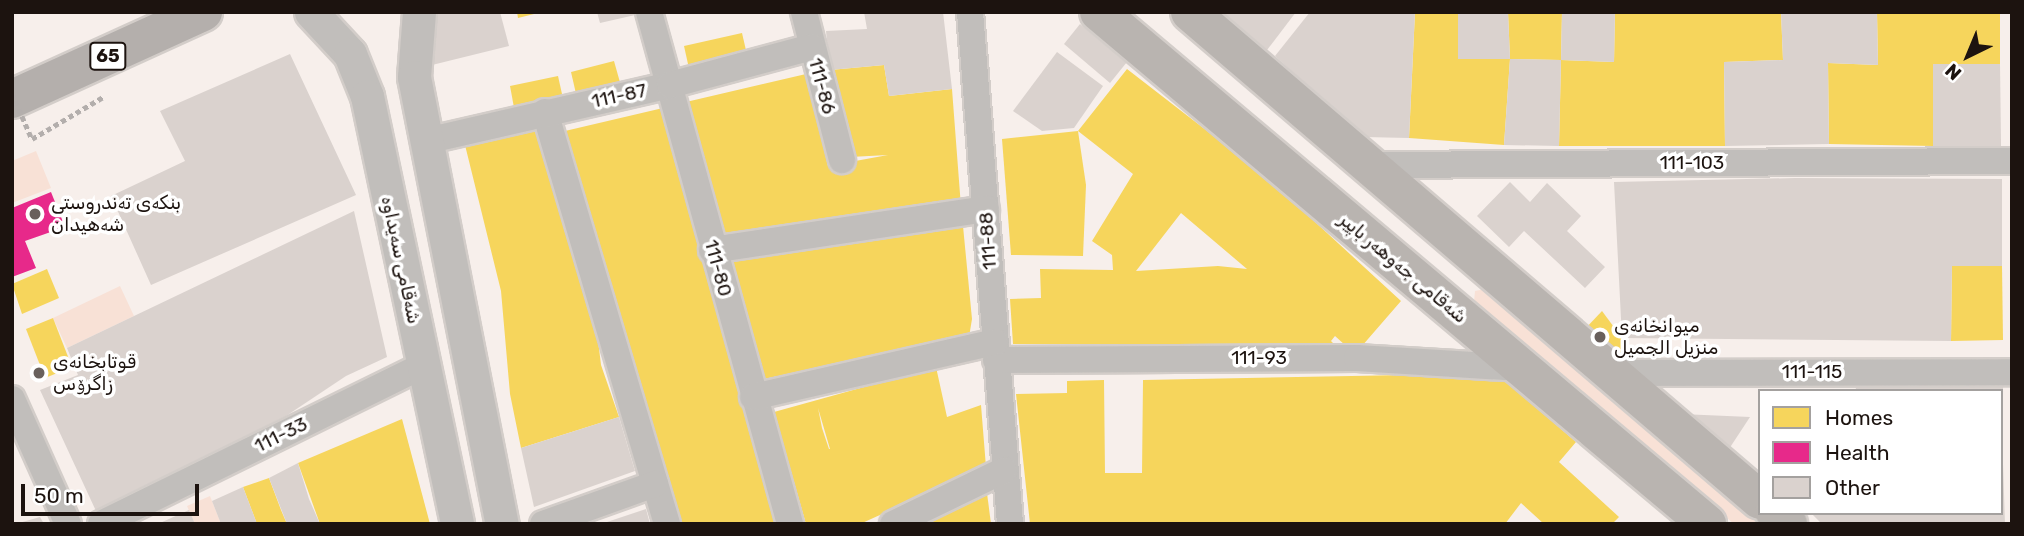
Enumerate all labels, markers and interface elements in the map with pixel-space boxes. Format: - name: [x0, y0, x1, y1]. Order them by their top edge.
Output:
- north arrow: [1933, 21, 2003, 91]
- road number: 65: [89, 42, 127, 70]
- street label: 111-86: [804, 55, 840, 117]
- text: N: [1941, 59, 1966, 85]
- street label: 111-87: [590, 79, 648, 113]
- street label: 111-103: [1660, 152, 1724, 174]
- place label: بنکەی تەندروستی شەهیدان: [51, 192, 181, 236]
- street label: شەقامی سەیداوە: [376, 194, 426, 326]
- marker: بنکەی تەندروستی شەهیدان: [25, 204, 45, 224]
- street label: شەقامی جەوهەر باپیر: [1334, 208, 1472, 328]
- street label: 111-88: [975, 211, 1001, 271]
- street label: 111-80: [700, 237, 736, 299]
- place label: میوانخانەی منزیل الجمیل: [1614, 315, 1718, 359]
- marker: میوانخانەی منزیل الجمیل: [1592, 329, 1608, 345]
- street label: 111-93: [1231, 347, 1287, 369]
- place label: قوتابخانەی زاگرۆس: [53, 351, 136, 395]
- street label: 111-115: [1782, 361, 1842, 383]
- marker: قوتابخانەی زاگرۆس: [31, 365, 47, 381]
- legend: [1758, 389, 2003, 515]
- text: Homes: [1825, 405, 1893, 430]
- street label: 111-33: [251, 412, 311, 458]
- text: Health: [1825, 440, 1889, 465]
- scale bar: [24, 470, 203, 514]
- text: Other: [1825, 475, 1880, 500]
- text: 50 m: [34, 483, 84, 508]

